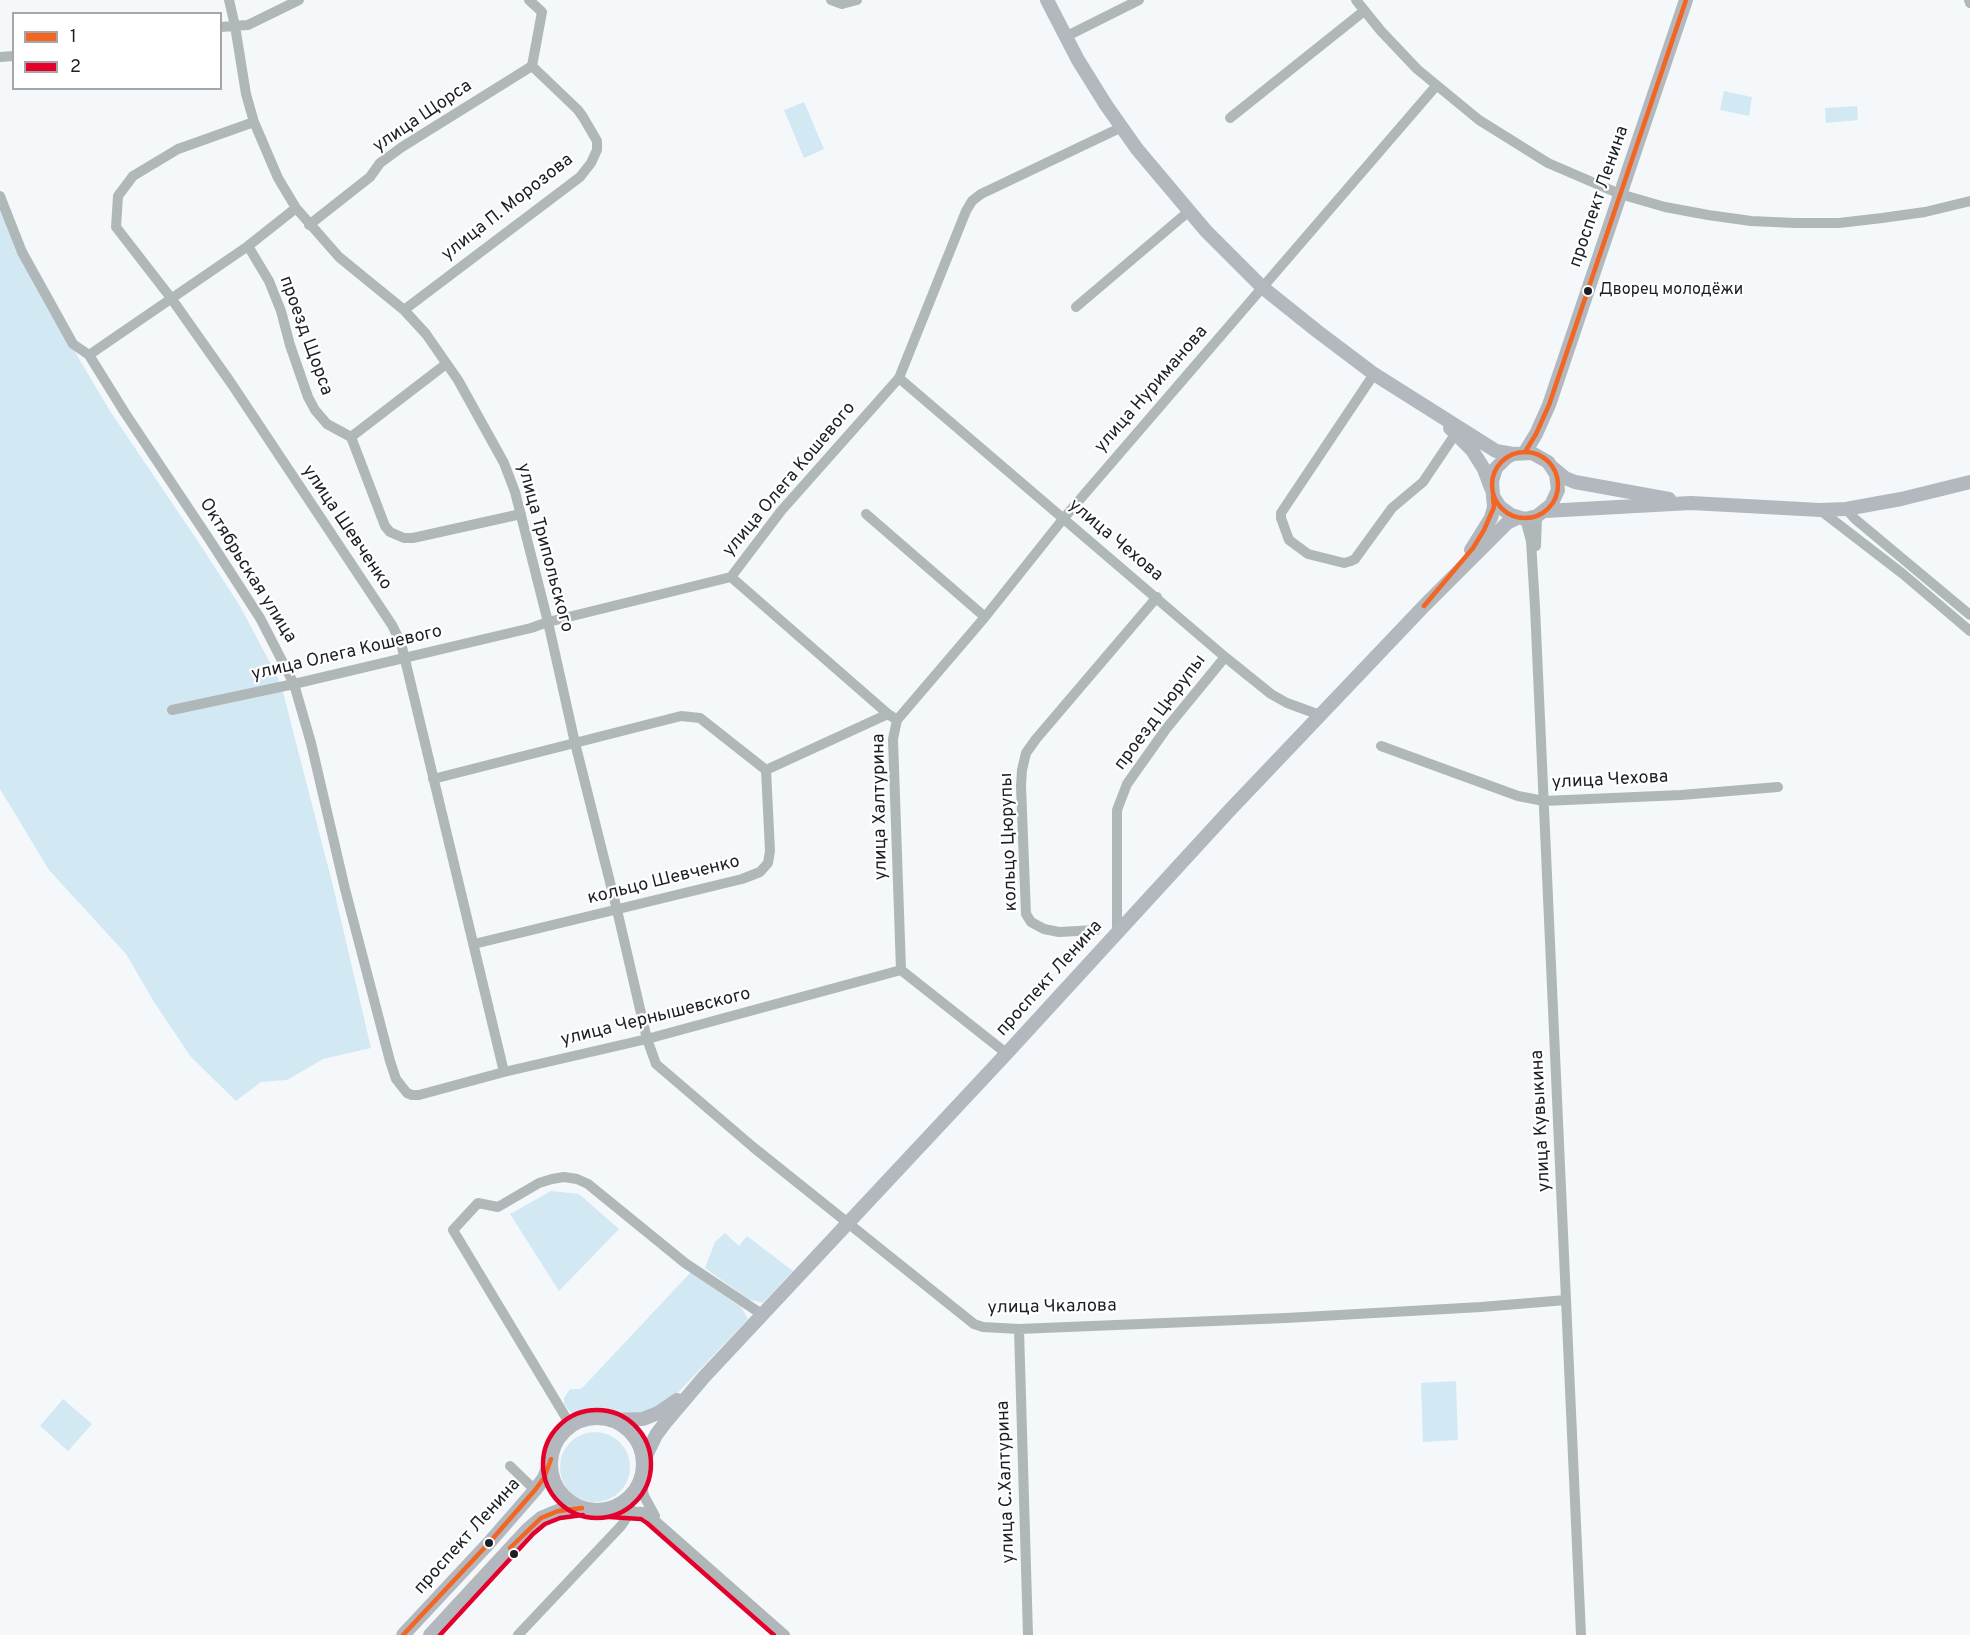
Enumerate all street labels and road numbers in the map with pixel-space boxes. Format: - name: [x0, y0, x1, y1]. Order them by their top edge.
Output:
- street label: улица Щорса: [369, 76, 477, 158]
- street label: проспект Ленина: [1566, 123, 1634, 271]
- street label: улица П. Морозова: [438, 150, 578, 266]
- street label: проезд Щорса: [273, 273, 337, 399]
- street label: улица Нуриманова: [1091, 322, 1213, 458]
- street label: улица Олега Кошевого: [719, 398, 861, 562]
- street label: улица Шевченко: [296, 461, 396, 595]
- street label: улица Трипольского: [511, 461, 577, 635]
- street label: Октябрьская улица: [194, 495, 300, 647]
- street label: улица Чехова: [1063, 495, 1167, 587]
- street label: улица Олега Кошевого: [250, 622, 444, 686]
- street label: проезд Цюрупы: [1111, 651, 1211, 775]
- street label: улица Халтурина: [869, 733, 893, 881]
- street label: улица Чехова: [1551, 767, 1669, 795]
- street label: кольцо Цюрупы: [997, 772, 1023, 912]
- street label: кольцо Шевченко: [586, 852, 742, 910]
- street label: проспект Ленина: [992, 917, 1108, 1041]
- street label: улица Чернышевского: [559, 984, 753, 1052]
- street label: улица Кувыкина: [1527, 1049, 1557, 1193]
- street label: улица Чкалова: [987, 1296, 1117, 1320]
- street label: улица С.Халтурина: [993, 1400, 1021, 1564]
- street label: проспект Ленина: [410, 1475, 526, 1599]

